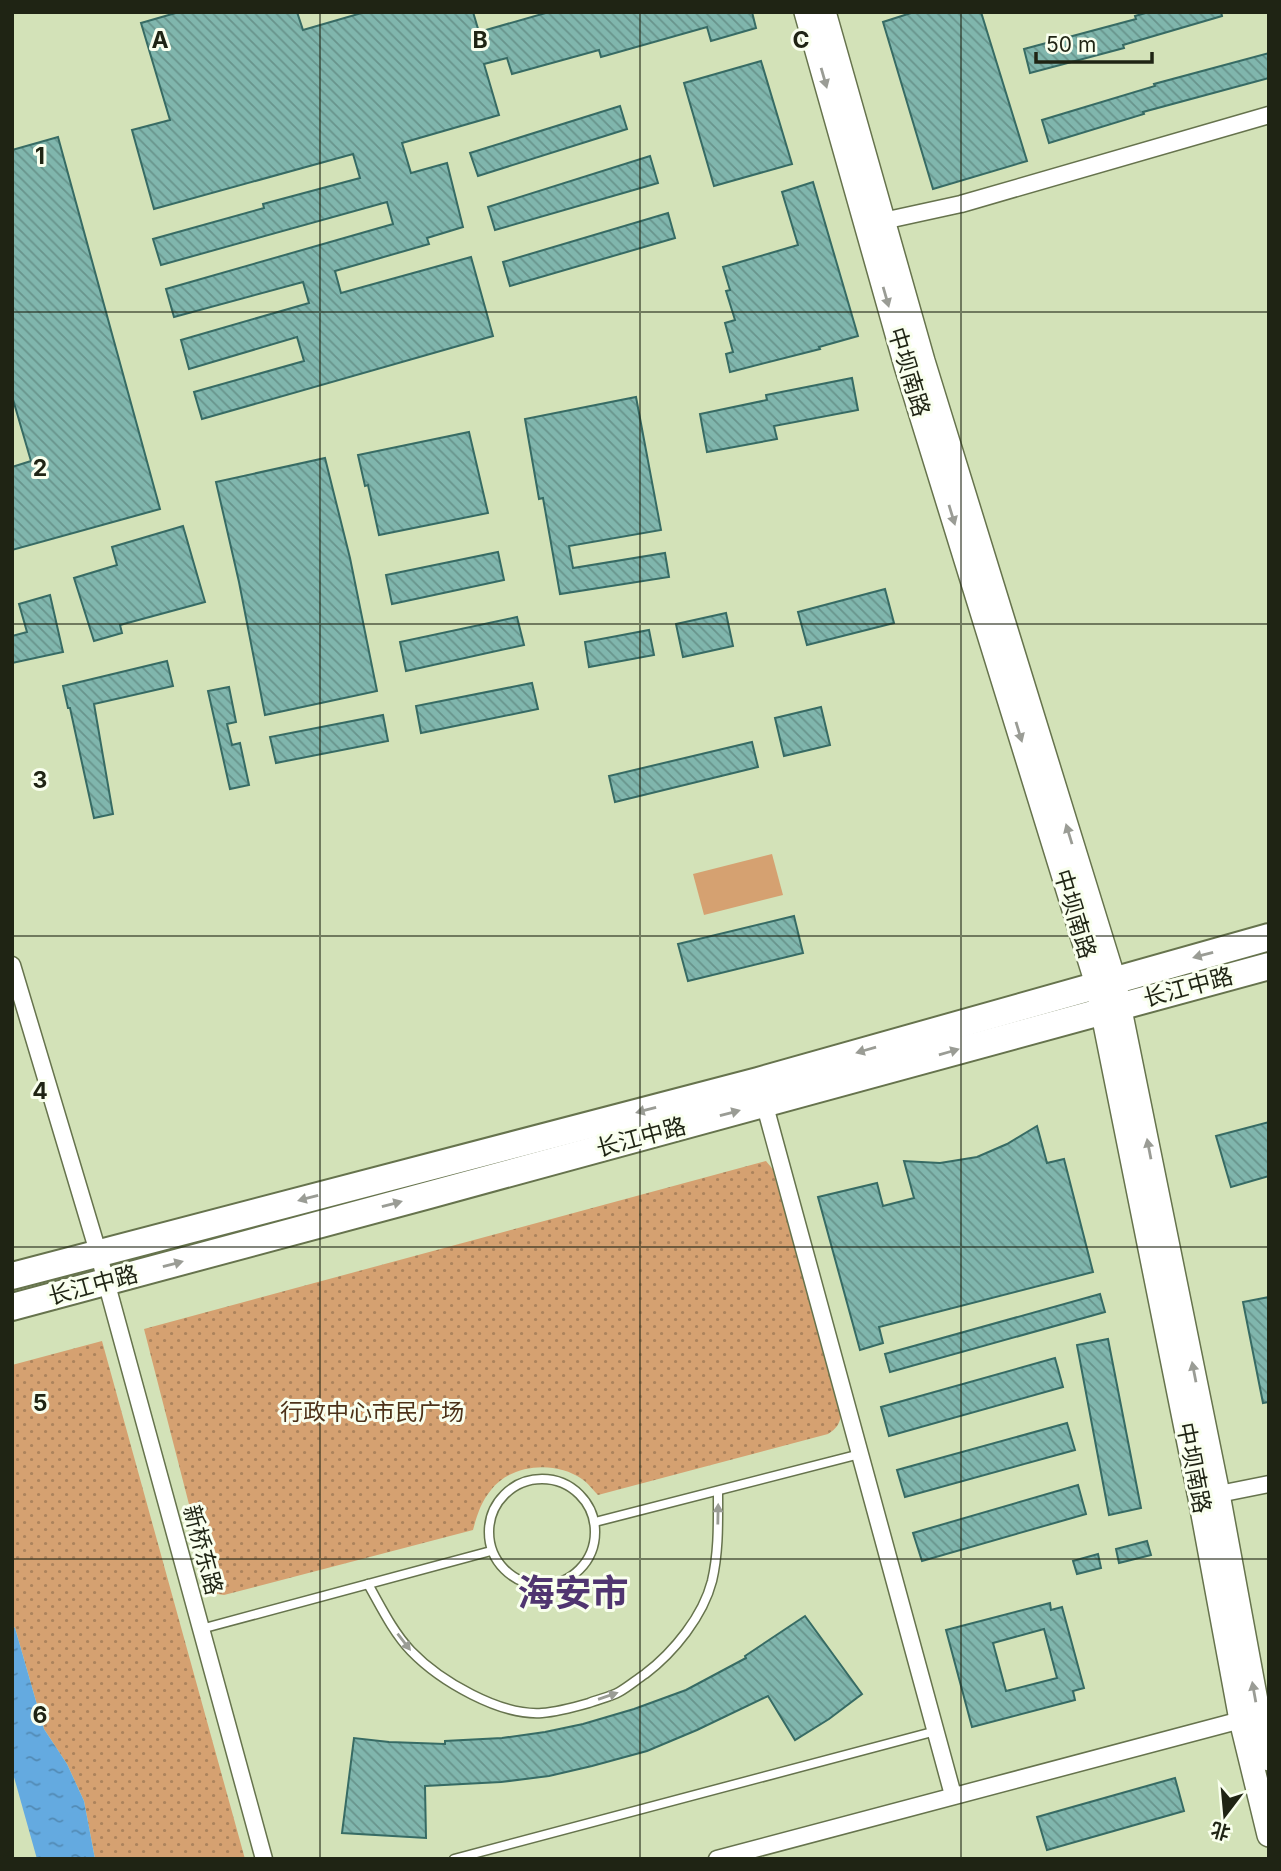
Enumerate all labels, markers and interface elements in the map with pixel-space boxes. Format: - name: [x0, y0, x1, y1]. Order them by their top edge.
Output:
- scale bar: [1036, 21, 1152, 65]
- text: A: [151, 26, 169, 54]
- text: B: [472, 26, 488, 54]
- text: C: [792, 26, 810, 54]
- text: 50 m: [1046, 32, 1096, 57]
- one-way arrow: [820, 68, 830, 89]
- text: 1: [35, 142, 45, 170]
- one-way arrow: [882, 287, 892, 308]
- street label: 中坝南路: [882, 324, 936, 420]
- text: 2: [33, 454, 47, 482]
- one-way arrow: [947, 504, 957, 525]
- one-way arrow: [1014, 722, 1024, 743]
- text: 3: [33, 766, 47, 794]
- one-way arrow: [1063, 823, 1074, 844]
- street label: 中坝南路: [1048, 866, 1102, 962]
- one-way arrow: [1192, 951, 1213, 961]
- street label: 长江中路: [1140, 962, 1236, 1012]
- one-way arrow: [855, 1045, 876, 1055]
- one-way arrow: [939, 1046, 960, 1056]
- text: 4: [32, 1077, 48, 1105]
- one-way arrow: [635, 1105, 657, 1116]
- one-way arrow: [720, 1107, 741, 1117]
- street label: 长江中路: [593, 1112, 689, 1162]
- one-way arrow: [1143, 1138, 1154, 1160]
- one-way arrow: [297, 1193, 319, 1204]
- one-way arrow: [382, 1199, 403, 1209]
- one-way arrow: [162, 1258, 184, 1269]
- street label: 长江中路: [45, 1260, 141, 1310]
- one-way arrow: [1188, 1361, 1199, 1383]
- text: 5: [33, 1389, 47, 1417]
- park label: 行政中心市民广场: [280, 1398, 464, 1426]
- street label: 中坝南路: [1171, 1420, 1217, 1516]
- street label: 新桥东路: [178, 1502, 228, 1598]
- one-way arrow: [712, 1503, 724, 1525]
- district label: 海安市: [518, 1570, 629, 1615]
- one-way arrow: [397, 1633, 411, 1651]
- one-way arrow: [1248, 1681, 1259, 1703]
- one-way arrow: [597, 1690, 618, 1701]
- text: 6: [33, 1701, 47, 1729]
- north arrow: [1190, 1780, 1260, 1850]
- text: 北: [1208, 1817, 1233, 1845]

